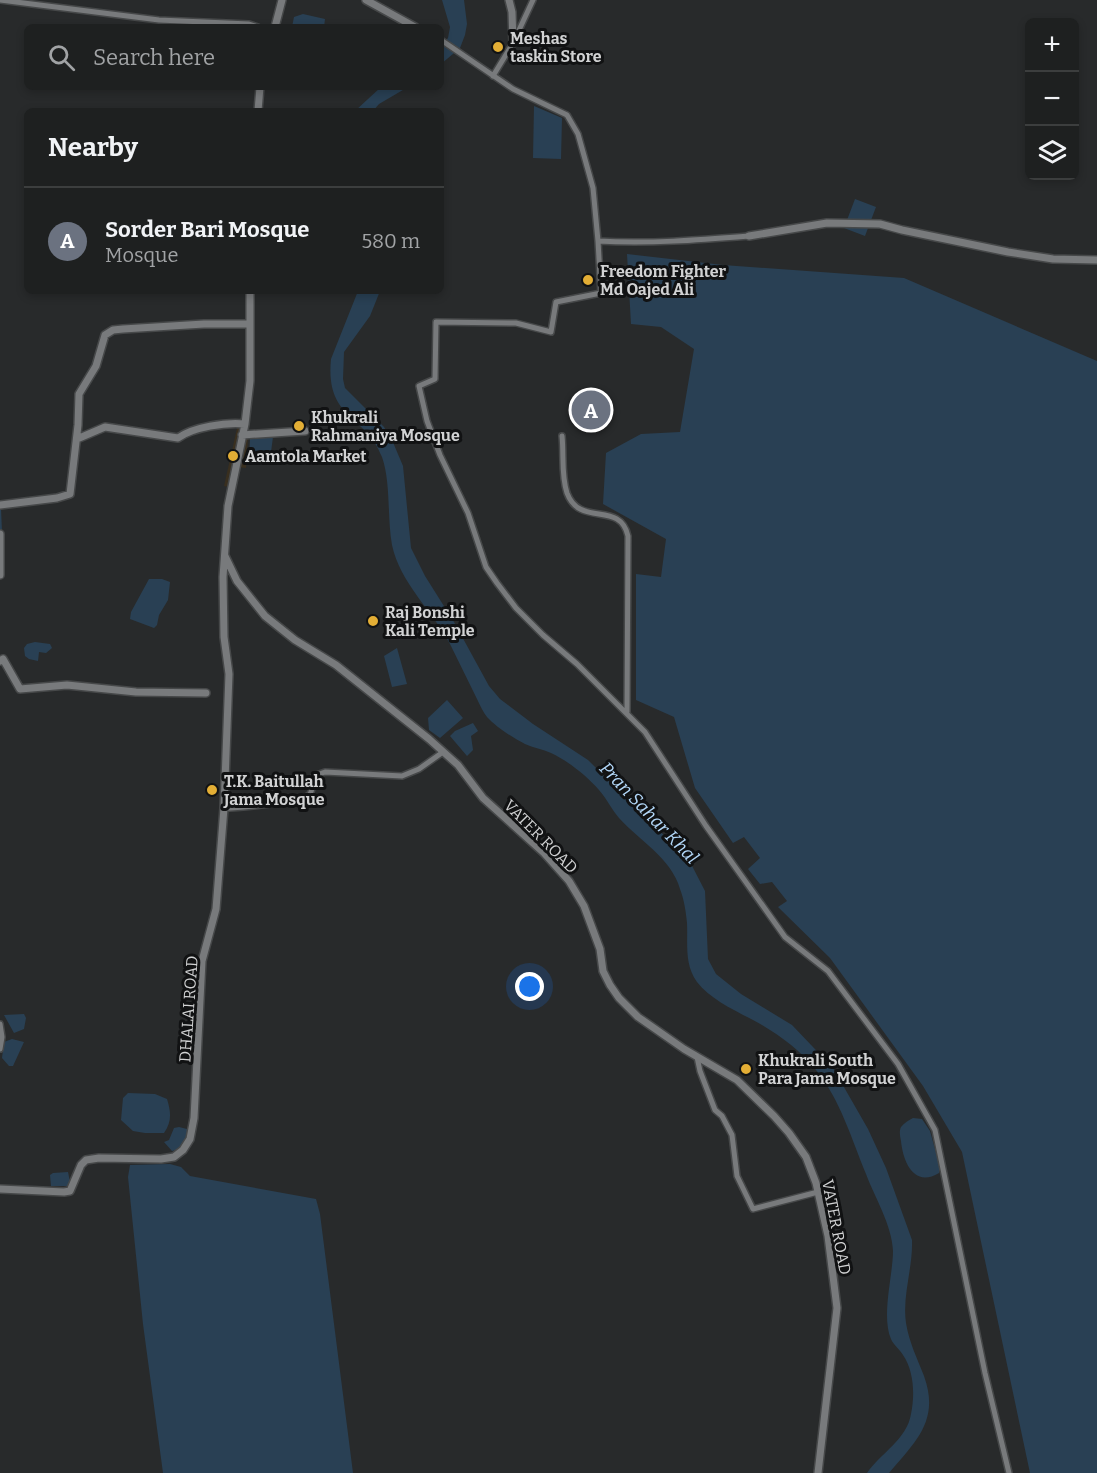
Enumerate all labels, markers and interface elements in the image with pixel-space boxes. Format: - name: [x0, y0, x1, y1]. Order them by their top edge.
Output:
- map controls: [1025, 18, 1079, 180]
- button: +: [1025, 18, 1079, 72]
- search box: [24, 24, 444, 90]
- place label: Meshas taskin Store: [510, 29, 602, 66]
- marker: Meshas taskin Store: [491, 40, 505, 54]
- icon: search: [45, 41, 78, 74]
- text: Search here: [93, 44, 215, 71]
- button: −: [1025, 72, 1079, 126]
- button: layers: [1025, 126, 1079, 180]
- text: Nearby: [48, 132, 138, 163]
- text: Sorder Bari Mosque: [105, 216, 309, 243]
- text: A: [60, 229, 75, 253]
- text: 580 m: [361, 229, 420, 253]
- text: Mosque: [105, 243, 178, 267]
- place label: Freedom Fighter Md Oajed Ali: [600, 262, 727, 299]
- marker: Freedom Fighter Md Oajed Ali: [581, 273, 595, 287]
- pin: A: [572, 388, 610, 432]
- place label: Khukrali Rahmaniya Mosque: [311, 408, 460, 445]
- marker: Khukrali Rahmaniya Mosque: [292, 419, 306, 433]
- place label: Aamtola Market: [245, 447, 367, 466]
- marker: Aamtola Market: [226, 449, 240, 463]
- place label: Raj Bonshi Kali Temple: [385, 603, 475, 640]
- marker: Raj Bonshi Kali Temple: [366, 614, 380, 628]
- water label: Pran Sahar Khal: [595, 757, 703, 869]
- place label: T.K. Baitullah Jama Mosque: [223, 772, 325, 809]
- marker: T.K. Baitullah Jama Mosque: [205, 783, 219, 797]
- street label: VATER ROAD: [500, 796, 581, 877]
- street label: DHALAI ROAD: [175, 955, 202, 1063]
- your location: [515, 972, 544, 1001]
- place label: Khukrali South Para Jama Mosque: [758, 1051, 896, 1088]
- marker: Khukrali South Para Jama Mosque: [739, 1062, 753, 1076]
- street label: VATER ROAD: [818, 1178, 855, 1276]

